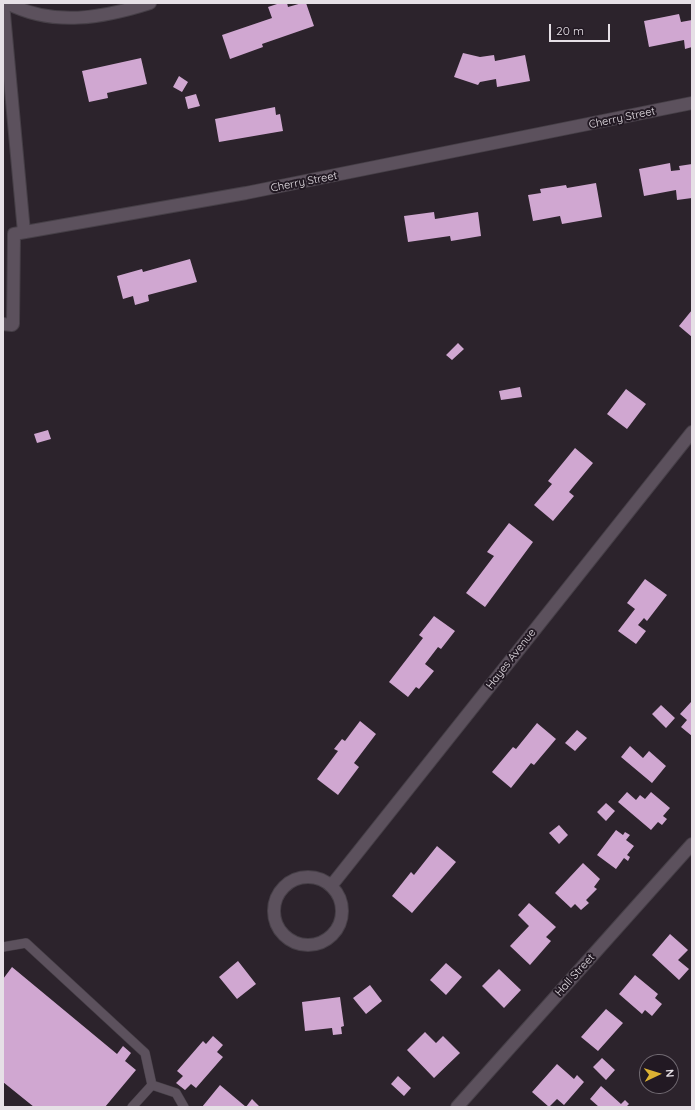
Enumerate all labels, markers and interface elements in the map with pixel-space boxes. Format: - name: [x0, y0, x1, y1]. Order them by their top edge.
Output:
- scale bar: [551, 16, 612, 42]
- text: 20 m: [556, 23, 584, 38]
- street label: Cherry Street: [588, 105, 656, 131]
- street label: Cherry Street: [270, 169, 338, 195]
- street label: Hayes Avenue: [483, 626, 539, 692]
- street label: Hall Street: [552, 951, 598, 999]
- north arrow: [639, 1054, 679, 1094]
- text: N: [663, 1069, 677, 1078]

